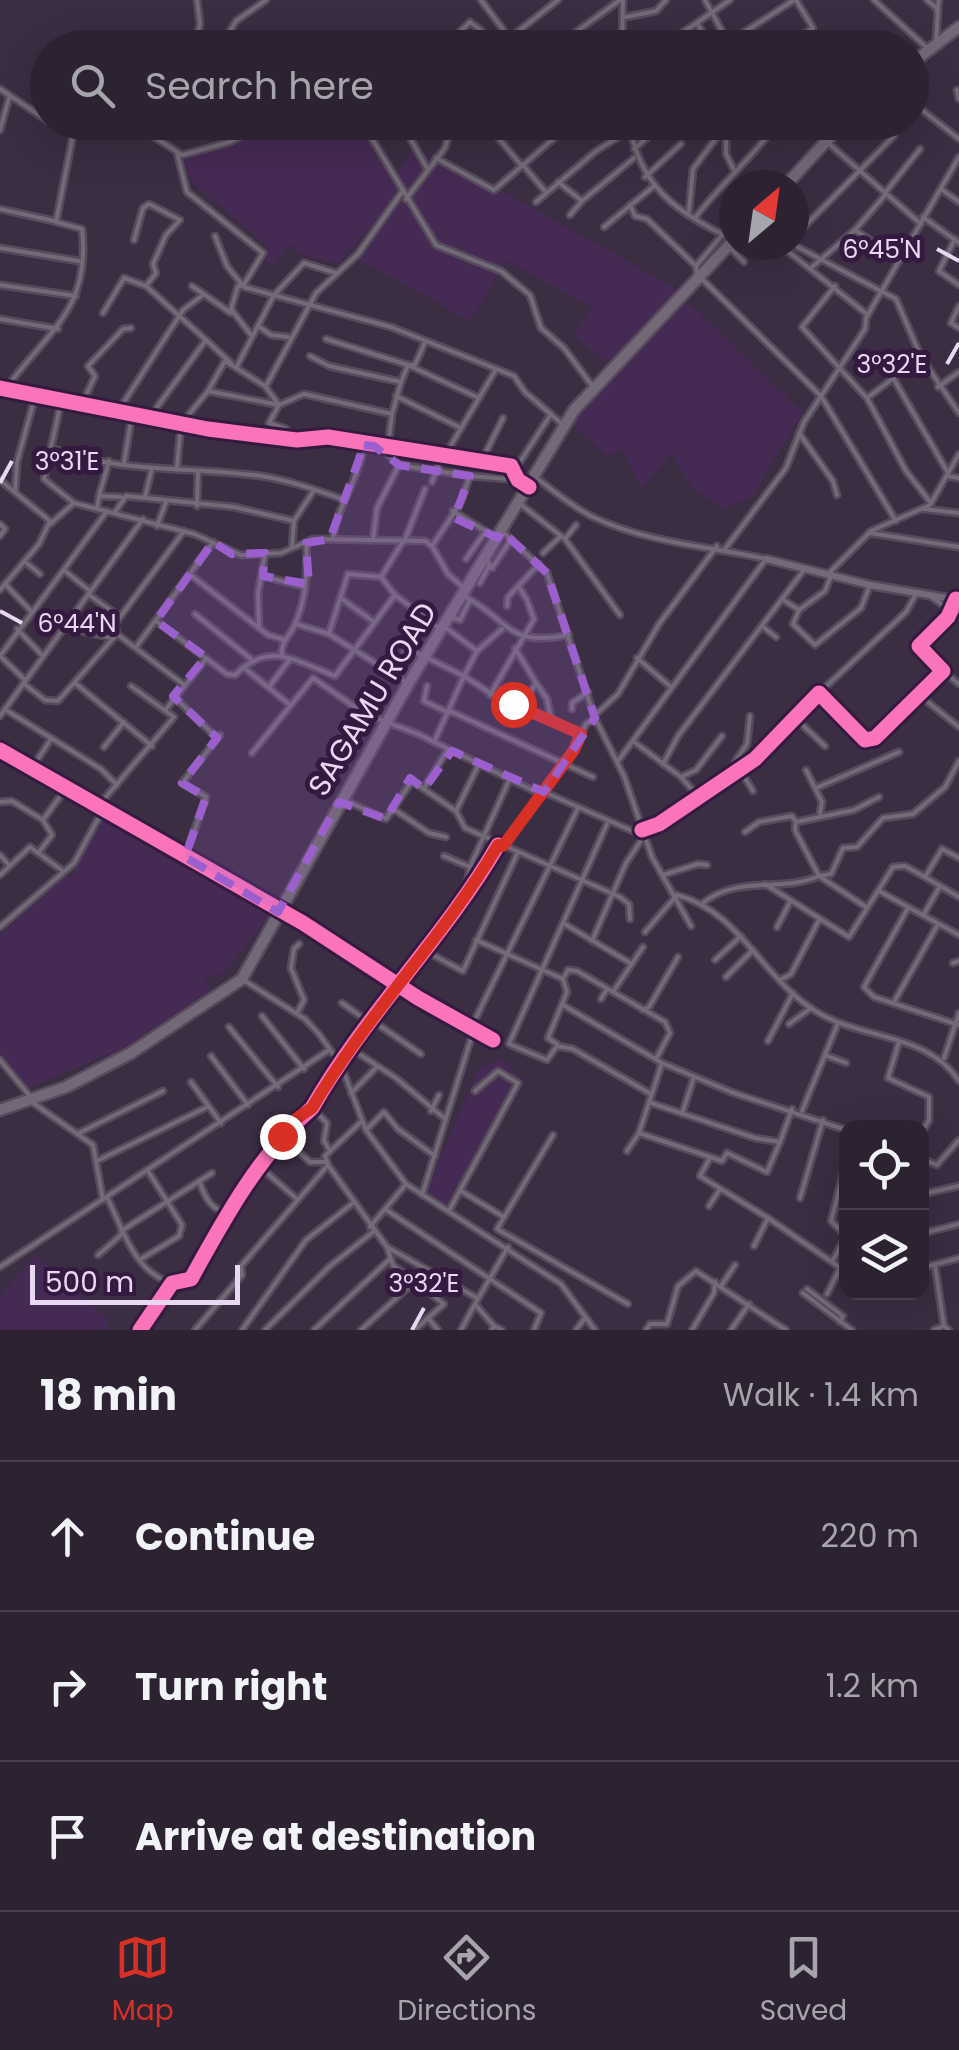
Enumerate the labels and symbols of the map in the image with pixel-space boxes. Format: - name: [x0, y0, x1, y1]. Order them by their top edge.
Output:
- north arrow: [719, 170, 809, 260]
- text: 6°45'N: [842, 232, 922, 267]
- text: 3°32'E: [857, 347, 927, 382]
- text: 3°31'E: [35, 444, 99, 479]
- street label: SAGAMU ROAD: [297, 594, 447, 804]
- text: 6°44'N: [37, 606, 117, 641]
- route start: [491, 682, 537, 728]
- route end: [260, 1114, 306, 1160]
- scale bar: [30, 1260, 240, 1304]
- text: 3°32'E: [389, 1266, 459, 1301]

